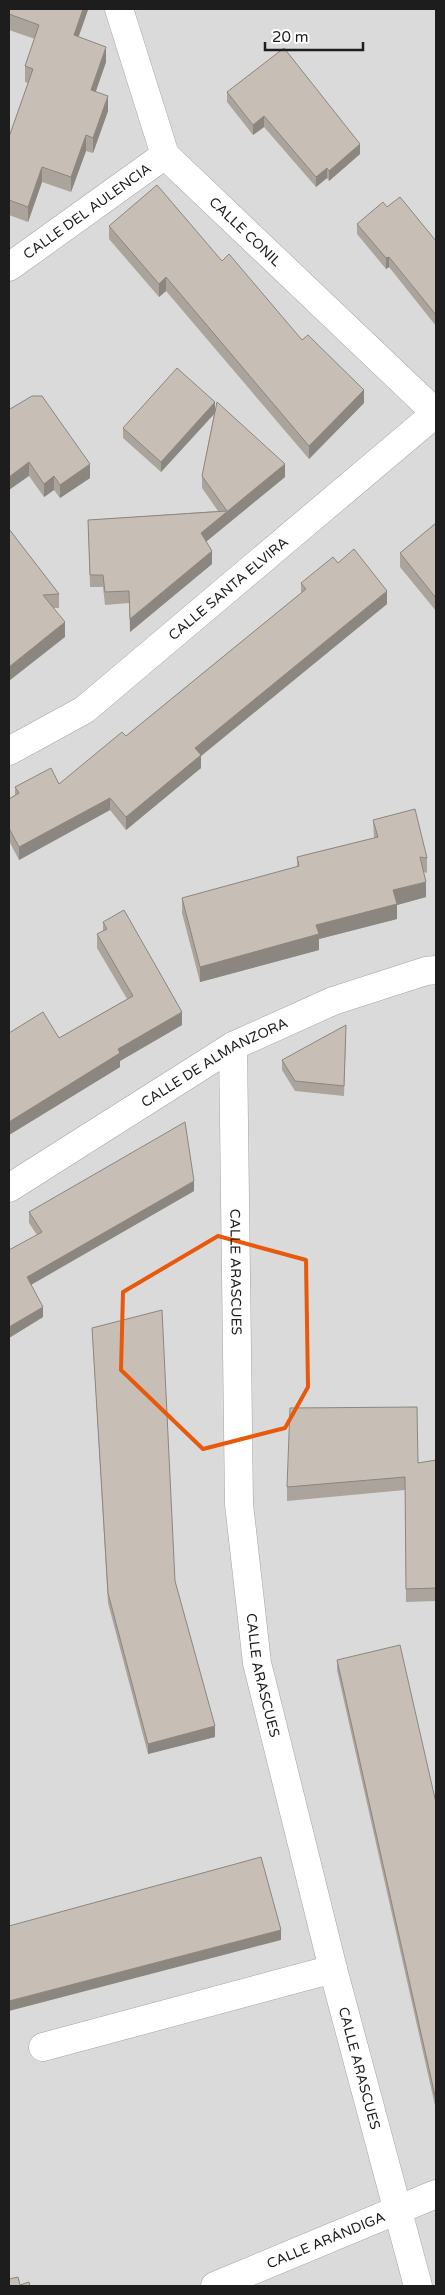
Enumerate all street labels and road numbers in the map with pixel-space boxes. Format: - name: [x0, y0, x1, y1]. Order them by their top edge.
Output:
- street label: CALLE DEL AULENCIA: [20, 160, 155, 263]
- street label: CALLE CONIL: [205, 194, 285, 270]
- street label: CALLE SANTA ELVIRA: [165, 533, 292, 644]
- street label: CALLE DE ALMANZORA: [138, 1014, 291, 1111]
- street label: CALLE ARASCUES: [226, 1209, 245, 1336]
- street label: CALLE ARASCUES: [242, 1612, 283, 1739]
- street label: CALLE ARASCUES: [335, 2005, 384, 2132]
- street label: CALLE ARÁNDIGA: [264, 2208, 388, 2273]

